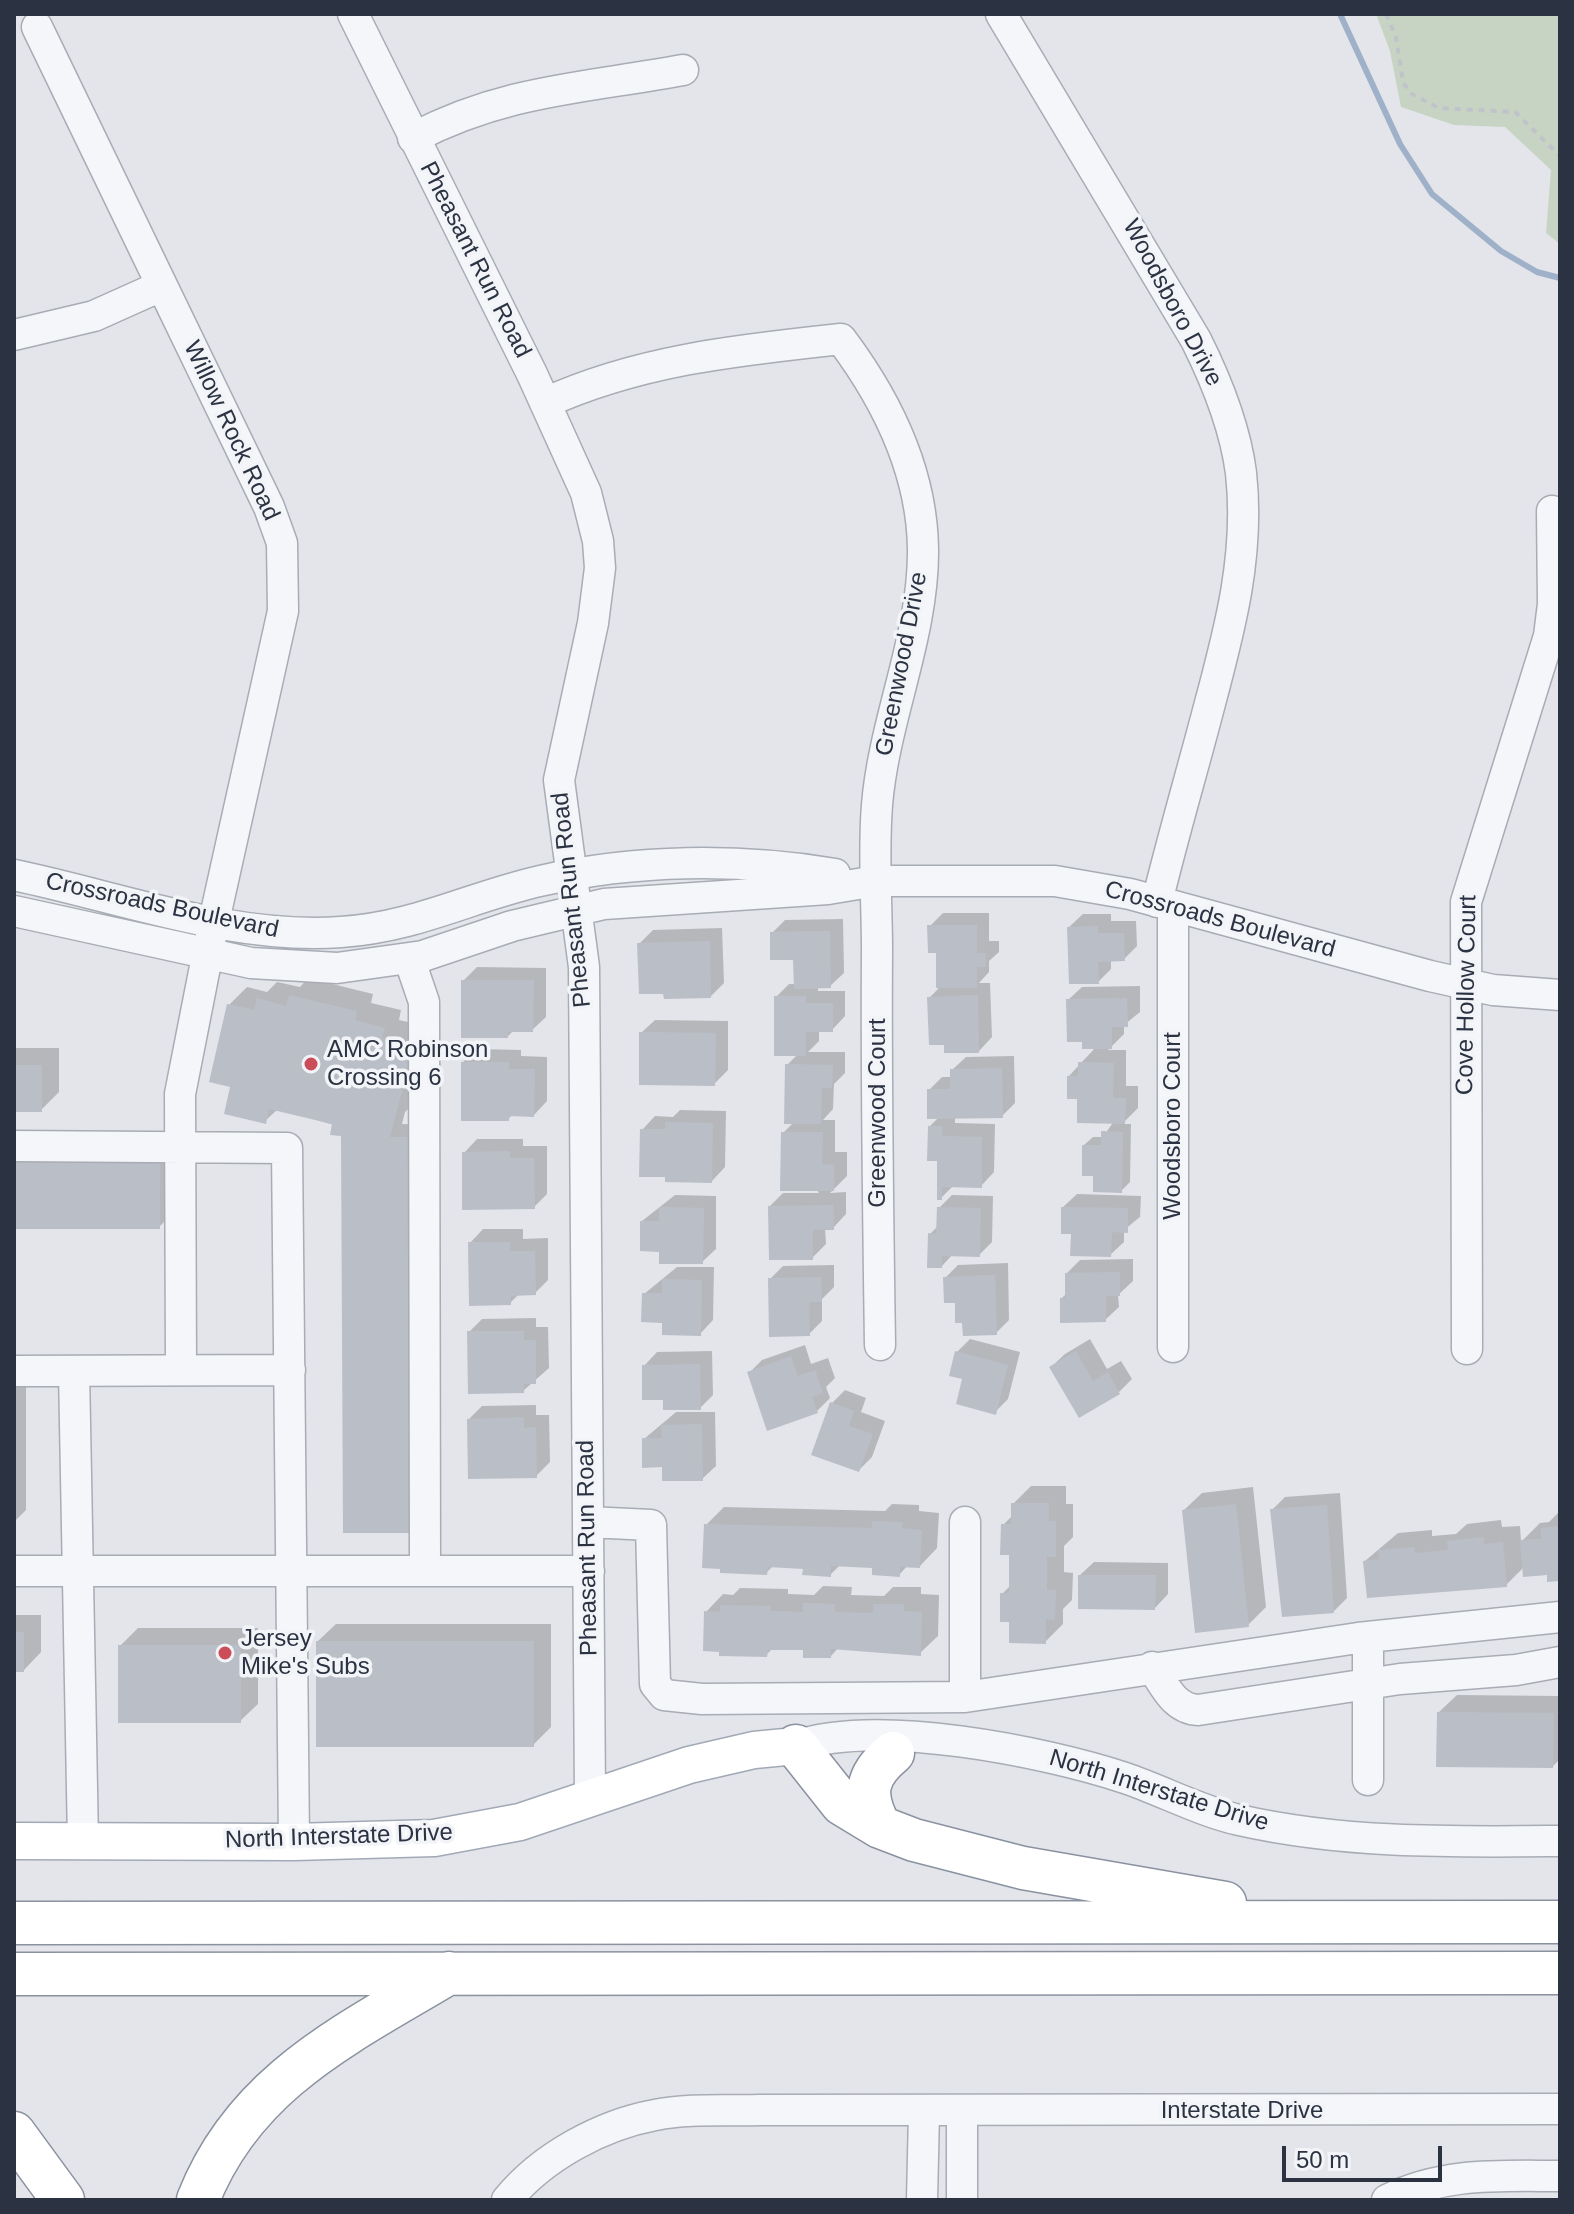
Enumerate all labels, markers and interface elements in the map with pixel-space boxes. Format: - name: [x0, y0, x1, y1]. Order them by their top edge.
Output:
- street label: Pheasant Run Road: [413, 157, 537, 363]
- street label: Woodsboro Drive: [1116, 215, 1228, 391]
- street label: Willow Rock Road: [177, 337, 285, 525]
- street label: Greenwood Drive: [870, 570, 934, 758]
- street label: Pheasant Run Road: [546, 791, 598, 1009]
- street label: Crossroads Boulevard: [43, 867, 281, 945]
- street label: Crossroads Boulevard: [1102, 875, 1338, 965]
- street label: Cove Hollow Court: [1451, 895, 1483, 1095]
- street label: Greenwood Court: [864, 1018, 892, 1208]
- street label: Woodsboro Court: [1159, 1032, 1187, 1220]
- place label: AMC Robinson Crossing 6: [327, 1036, 488, 1092]
- marker: AMC Robinson Crossing 6: [302, 1055, 320, 1073]
- street label: Pheasant Run Road: [572, 1440, 604, 1656]
- place label: Jersey Mike's Subs: [241, 1625, 370, 1681]
- marker: Jersey Mike's Subs: [216, 1644, 234, 1662]
- street label: North Interstate Drive: [1046, 1744, 1272, 1838]
- street label: North Interstate Drive: [225, 1819, 453, 1855]
- street label: Interstate Drive: [1161, 2097, 1323, 2125]
- scale bar: [1286, 2130, 1446, 2180]
- text: 50 m: [1296, 2146, 1349, 2173]

